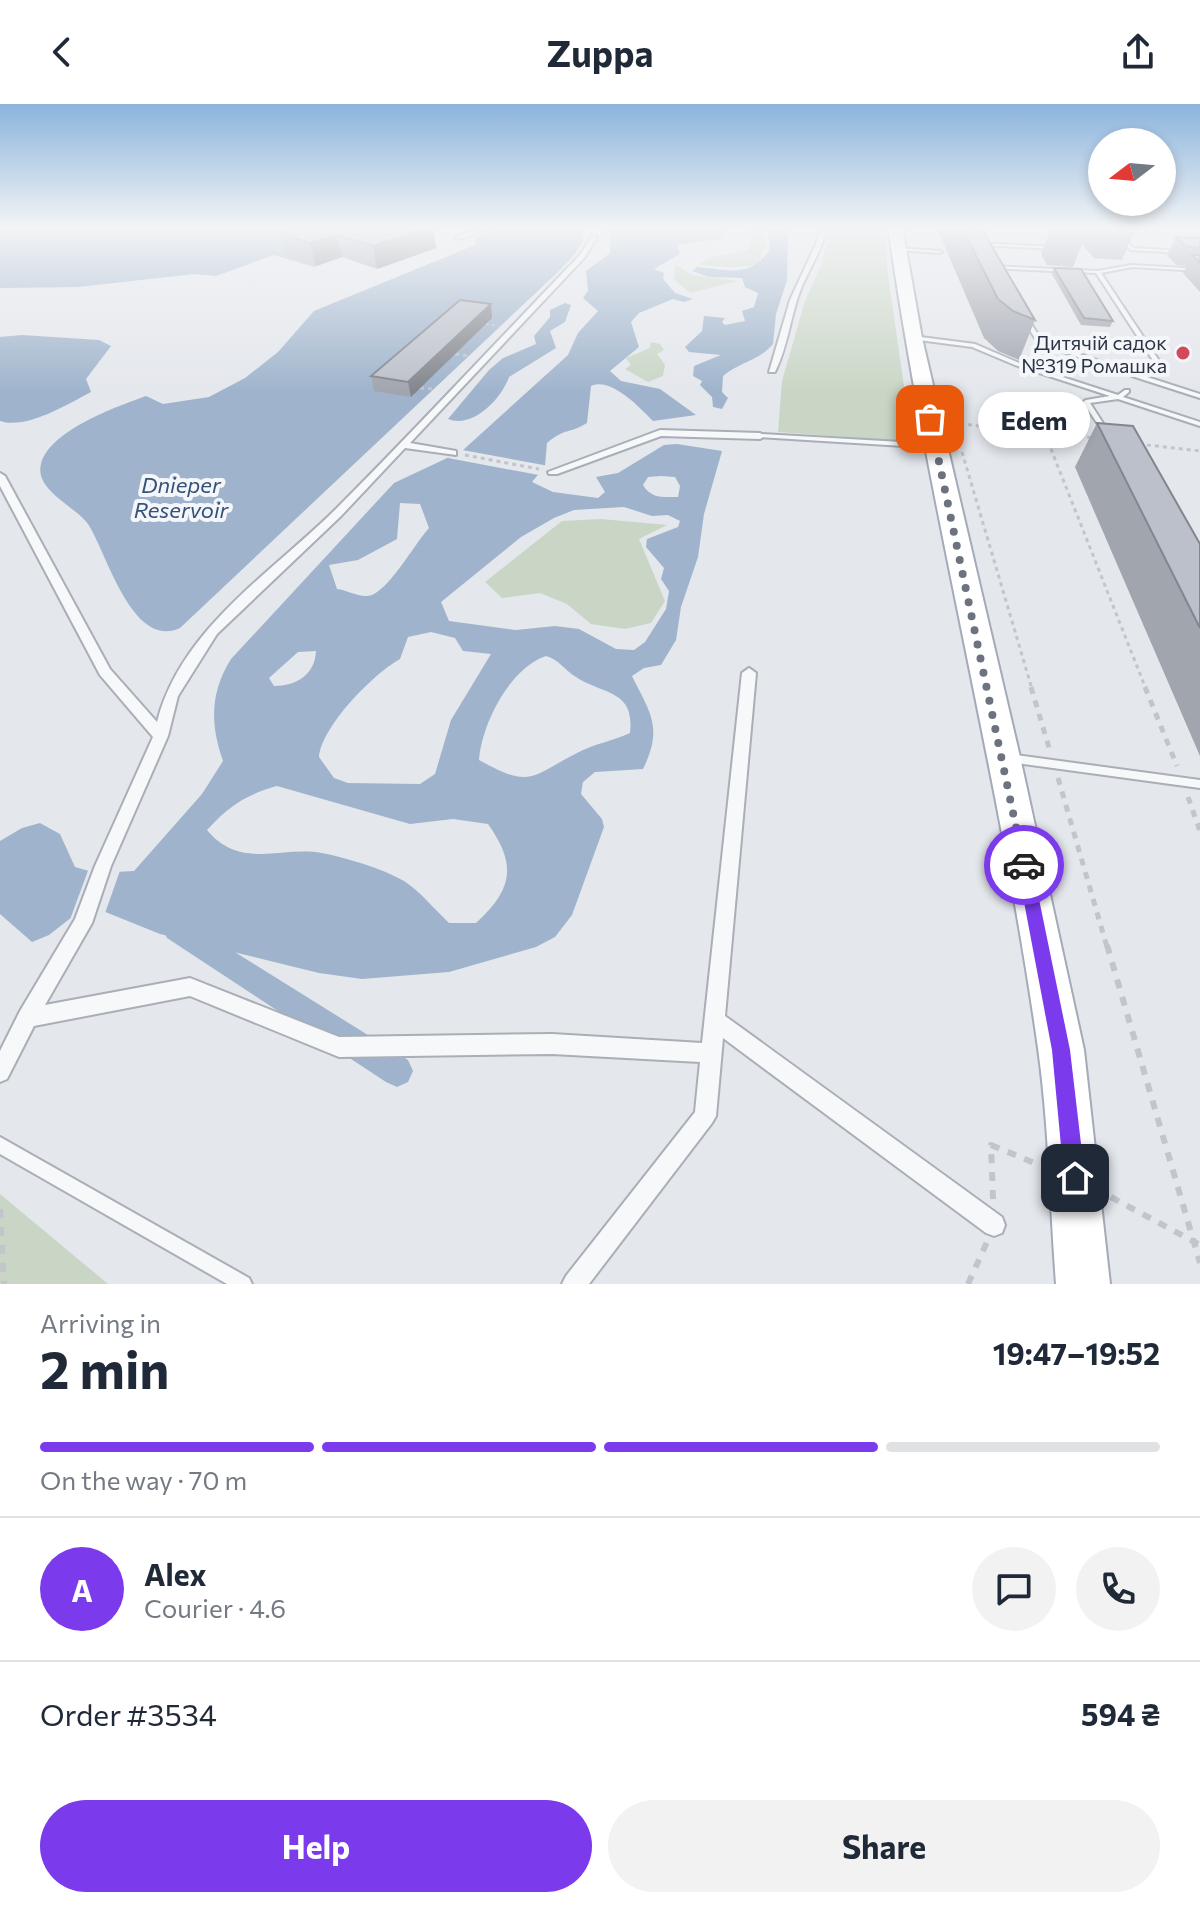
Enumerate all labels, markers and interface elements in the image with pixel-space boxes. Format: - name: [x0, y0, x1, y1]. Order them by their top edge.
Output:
- icon: back: [40, 30, 84, 74]
- text: Zuppa: [547, 30, 653, 74]
- icon: share: [1116, 30, 1160, 74]
- north arrow: [1088, 128, 1176, 216]
- map controls: [1088, 128, 1176, 216]
- place label: Дитячій садок №319 Ромашка: [1021, 330, 1167, 377]
- marker: Дитячій садок №319 Ромашка: [1174, 344, 1192, 362]
- pin: [896, 385, 964, 453]
- callout: Edem: [978, 391, 1090, 447]
- icon: bag: [908, 397, 952, 441]
- text: Edem: [1000, 404, 1068, 435]
- water label: Dnieper Reservoir: [134, 471, 230, 523]
- courier: [984, 825, 1064, 905]
- icon: car: [1002, 843, 1046, 887]
- pin: [1041, 1144, 1109, 1212]
- icon: home: [1053, 1156, 1097, 1200]
- text: Arriving in: [40, 1307, 161, 1338]
- text: 19:47–19:52: [993, 1334, 1160, 1371]
- text: 2 min: [40, 1336, 169, 1400]
- text: On the way · 70 m: [40, 1464, 247, 1495]
- button: chat: [972, 1547, 1056, 1631]
- button: phone: [1076, 1547, 1160, 1631]
- text: Alex: [144, 1555, 207, 1592]
- text: A: [71, 1571, 93, 1608]
- text: Courier · 4.6: [144, 1592, 286, 1623]
- text: Order #3534: [40, 1695, 217, 1732]
- text: 594 ₴: [1081, 1695, 1160, 1732]
- button: Help: [40, 1800, 592, 1892]
- button: Share: [608, 1800, 1160, 1892]

